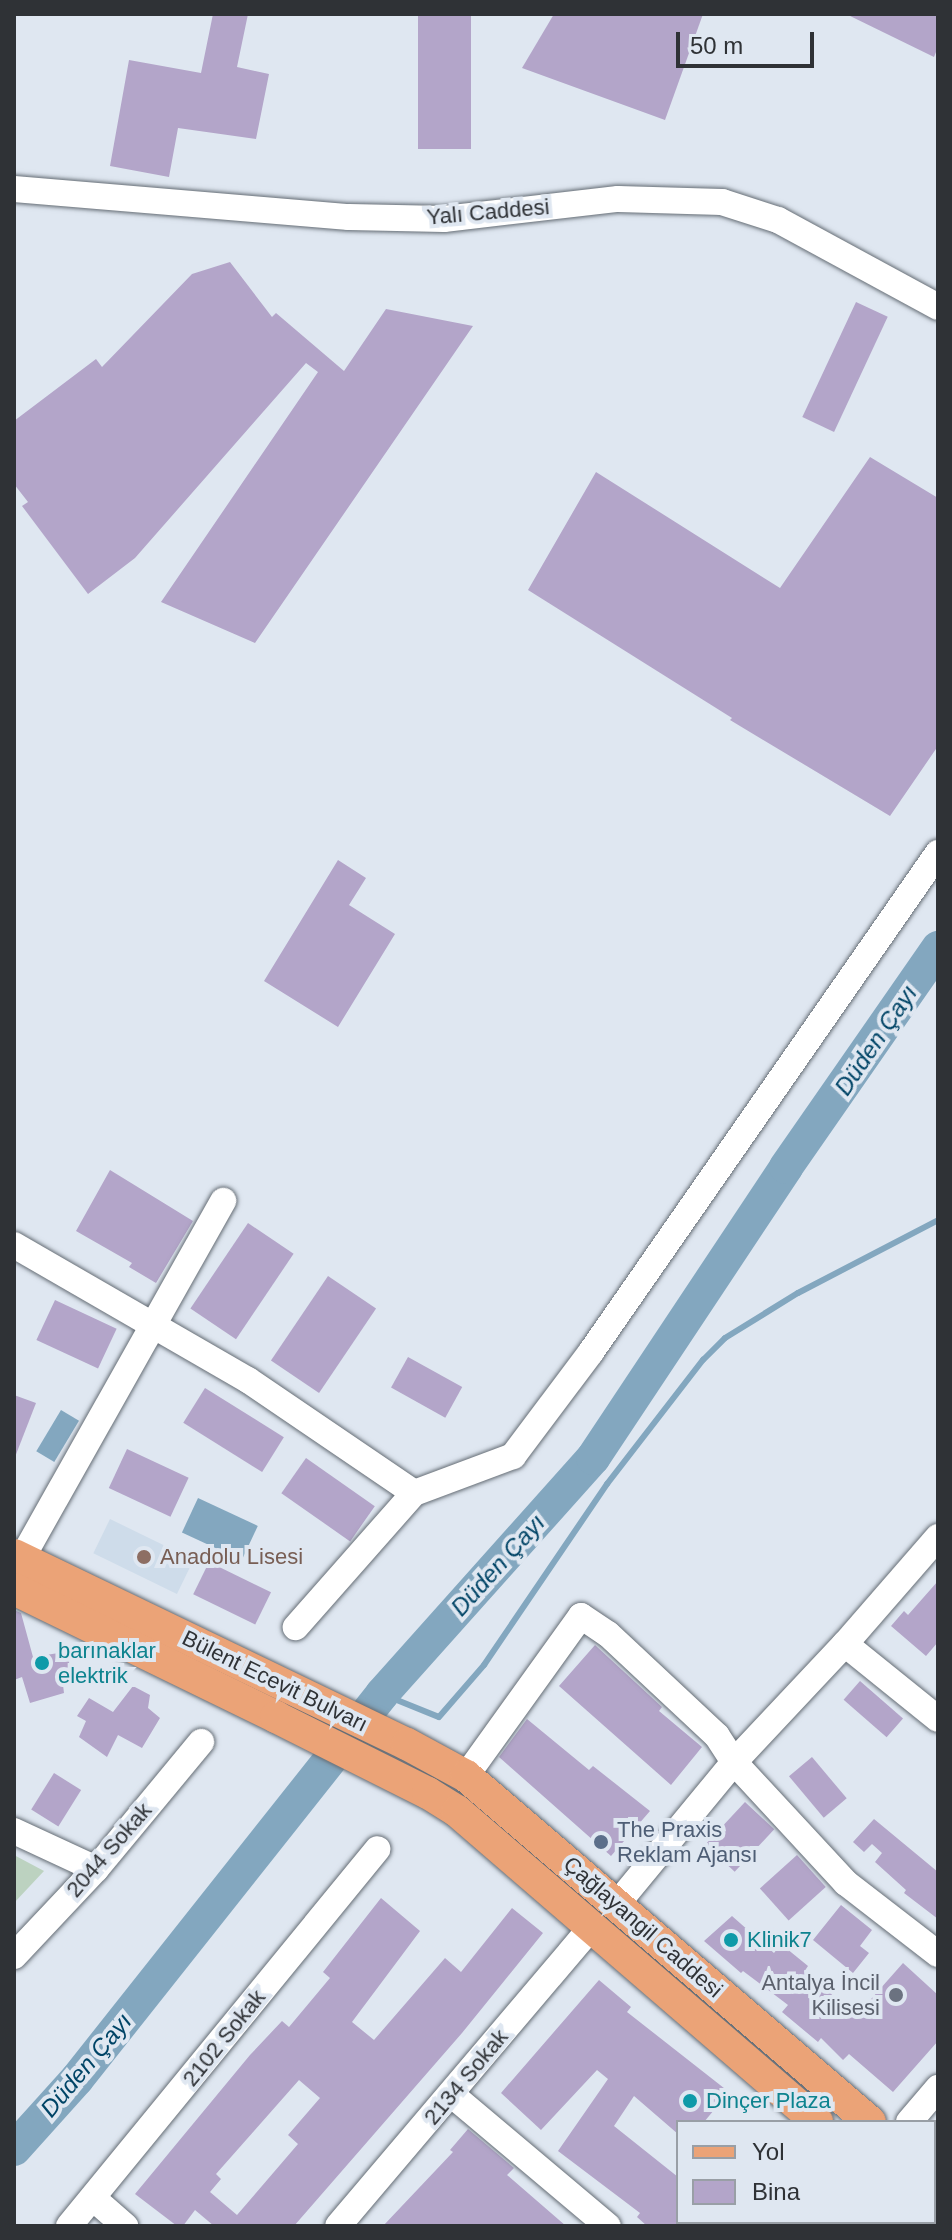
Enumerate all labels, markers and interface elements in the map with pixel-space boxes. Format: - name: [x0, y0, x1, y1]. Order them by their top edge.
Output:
- scale bar: [680, 16, 818, 66]
- text: 50 m: [690, 32, 743, 59]
- street label: Yalı Caddesi: [426, 193, 550, 231]
- water label: Düden Çayı: [829, 979, 923, 1101]
- water label: Düden Çayı: [445, 1508, 551, 1622]
- place label: Anadolu Lisesi: [160, 1544, 303, 1570]
- marker: Anadolu Lisesi: [135, 1548, 153, 1566]
- street label: Bülent Ecevit Bulvarı: [178, 1625, 372, 1737]
- place label: barınaklar elektrik: [58, 1637, 156, 1688]
- marker: barınaklar elektrik: [33, 1654, 51, 1672]
- street label: 2044 Sokak: [61, 1797, 157, 1903]
- place label: The Praxis Reklam Ajansı: [617, 1816, 759, 1868]
- marker: The Praxis Reklam Ajansı: [592, 1833, 610, 1851]
- street label: Çağlayangil Caddesi: [558, 1851, 728, 2003]
- place label: Klinik7: [747, 1927, 812, 1953]
- marker: Klinik7: [722, 1931, 740, 1949]
- place label: Antalya İncil Kilisesi: [761, 1969, 880, 2020]
- street label: 2102 Sokak: [177, 1985, 271, 2091]
- marker: Antalya İncil Kilisesi: [887, 1986, 905, 2004]
- water label: Düden Çayı: [34, 2007, 138, 2123]
- street label: 2134 Sokak: [419, 2024, 513, 2130]
- place label: Dinçer Plaza: [706, 2088, 831, 2114]
- marker: Dinçer Plaza: [681, 2092, 699, 2110]
- legend: [676, 2120, 936, 2224]
- text: Yol: [752, 2138, 784, 2165]
- text: Bina: [752, 2178, 800, 2205]

